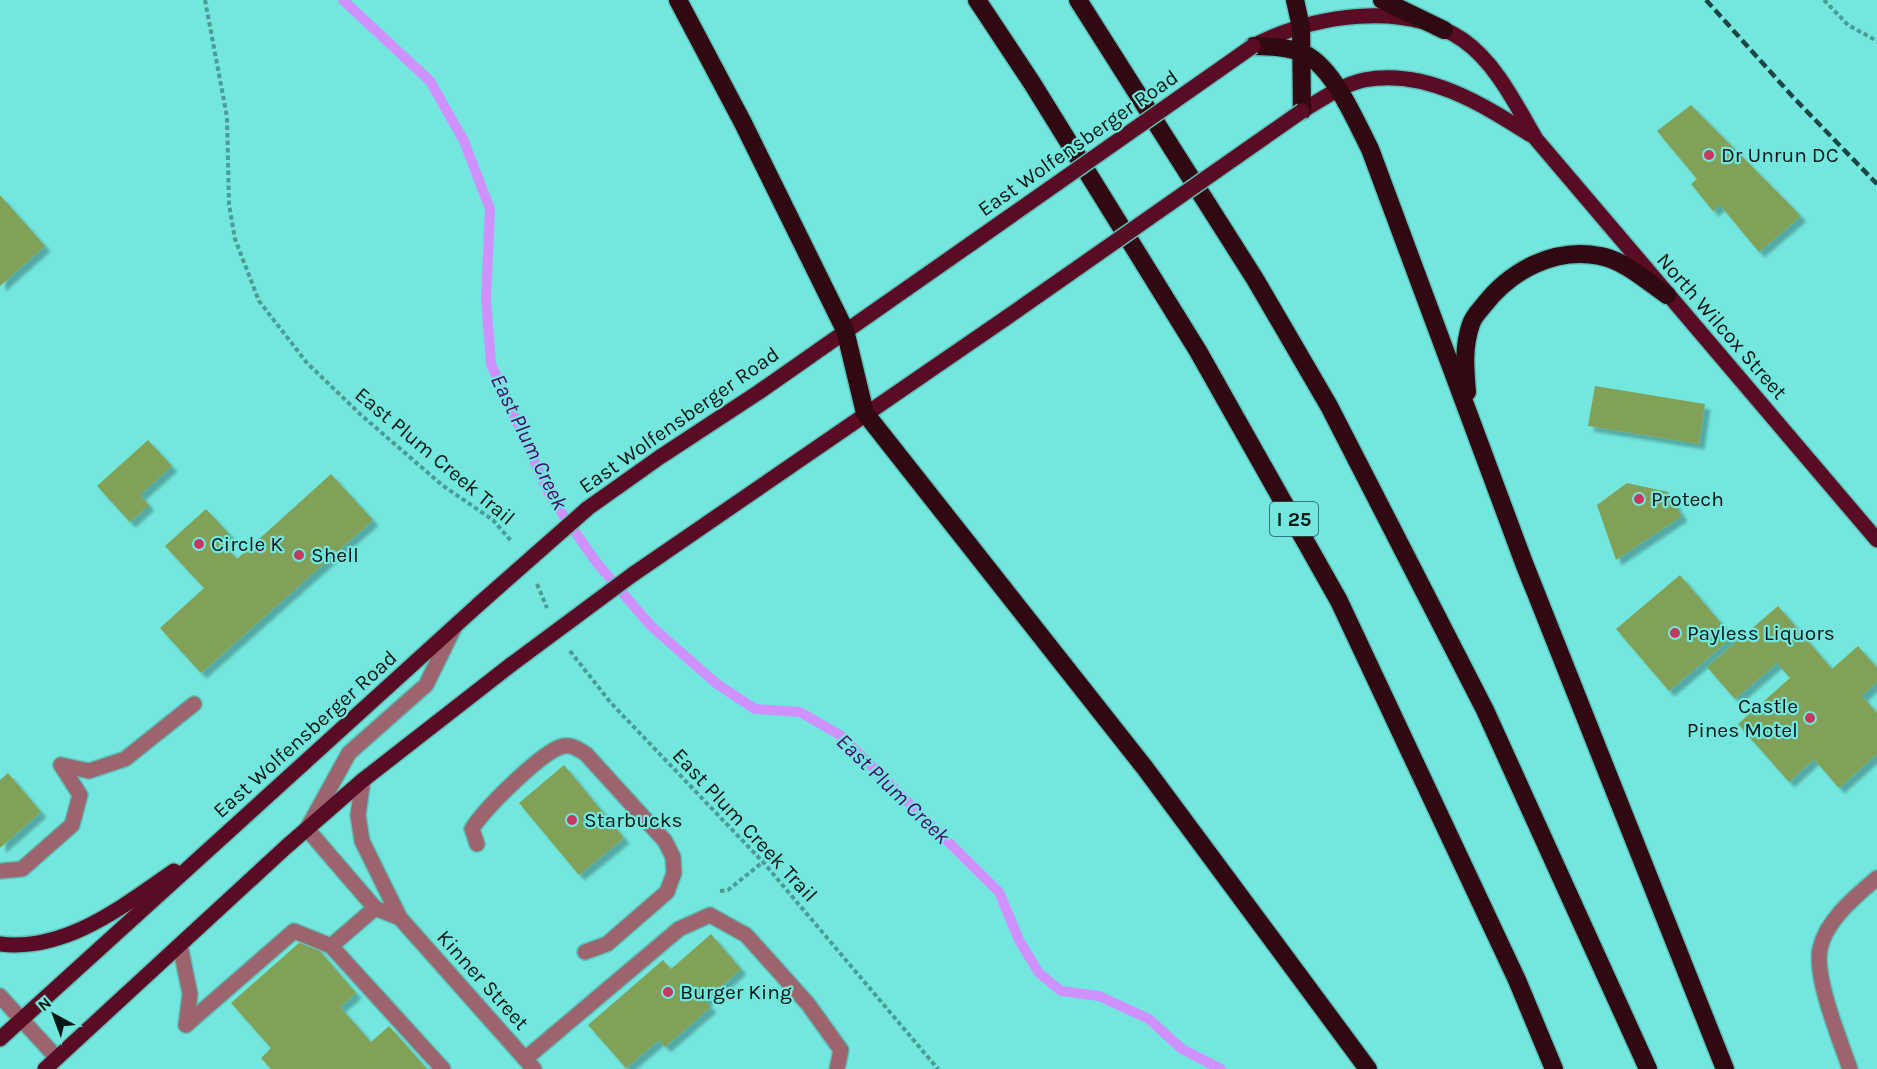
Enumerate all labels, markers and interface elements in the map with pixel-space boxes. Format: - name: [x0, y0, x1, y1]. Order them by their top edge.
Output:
- street label: East Wolfensberger Road: [973, 65, 1183, 221]
- place label: Dr Unrun DC: [1721, 143, 1839, 167]
- marker: Dr Unrun DC: [1702, 148, 1716, 162]
- street label: North Wilcox Street: [1652, 248, 1792, 404]
- street label: East Wolfensberger Road: [574, 342, 784, 498]
- water label: East Plum Creek: [485, 370, 573, 515]
- street label: East Plum Creek Trail: [350, 382, 520, 530]
- place label: Protech: [1651, 487, 1724, 511]
- marker: Protech: [1632, 492, 1646, 506]
- road number: I 25: [1270, 502, 1318, 536]
- place label: Circle K: [211, 532, 283, 556]
- marker: Circle K: [192, 537, 206, 551]
- place label: Shell: [311, 543, 359, 567]
- marker: Shell: [292, 548, 306, 562]
- place label: Payless Liquors: [1687, 621, 1835, 645]
- marker: Payless Liquors: [1668, 626, 1682, 640]
- street label: East Wolfensberger Road: [208, 645, 402, 823]
- place label: Castle Pines Motel: [1687, 694, 1798, 742]
- marker: Castle Pines Motel: [1803, 711, 1817, 725]
- water label: East Plum Creek: [831, 728, 956, 850]
- street label: East Plum Creek Trail: [668, 743, 822, 907]
- place label: Starbucks: [584, 808, 683, 832]
- marker: Starbucks: [565, 813, 579, 827]
- street label: Kinner Street: [432, 925, 534, 1035]
- place label: Burger King: [680, 980, 792, 1004]
- north arrow: [24, 985, 84, 1045]
- marker: Burger King: [661, 985, 675, 999]
- text: N: [34, 993, 55, 1015]

